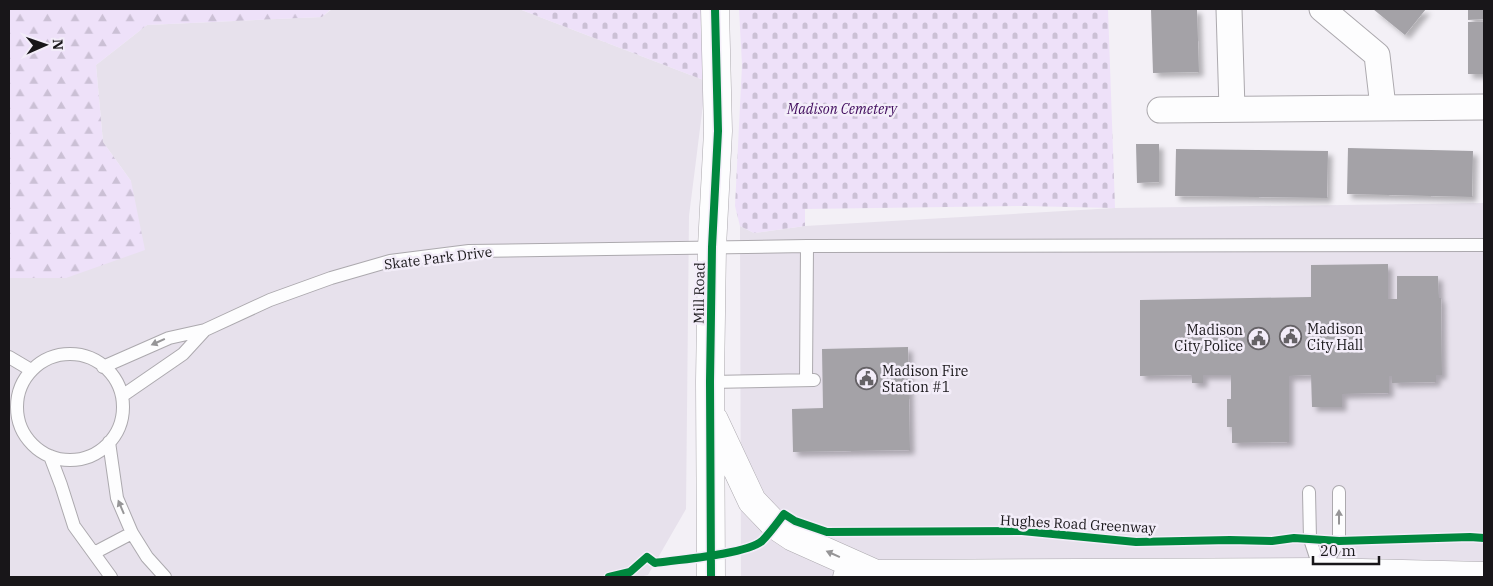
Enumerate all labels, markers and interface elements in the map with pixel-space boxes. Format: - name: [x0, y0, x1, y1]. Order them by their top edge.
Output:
- north arrow: [20, 20, 70, 70]
- text: N: [49, 39, 67, 50]
- park label: Madison Cemetery: [786, 100, 899, 118]
- street label: Skate Park Drive: [383, 242, 493, 274]
- street label: Mill Road: [689, 262, 709, 324]
- place label: Madison City Hall: [1307, 320, 1364, 354]
- place label: Madison City Police: [1174, 321, 1243, 355]
- public building icon: Madison City Hall: [1279, 325, 1303, 349]
- public building icon: Madison City Police: [1247, 326, 1271, 350]
- one-way arrow: [151, 339, 165, 347]
- place label: Madison Fire Station #1: [882, 362, 968, 396]
- public building icon: Madison Fire Station #1: [854, 367, 878, 391]
- one-way arrow: [116, 500, 124, 514]
- one-way arrow: [1335, 509, 1343, 525]
- street label: Hughes Road Greenway: [1000, 511, 1157, 537]
- scale bar: [1313, 534, 1379, 566]
- text: 20 m: [1320, 541, 1356, 560]
- one-way arrow: [826, 550, 840, 558]

